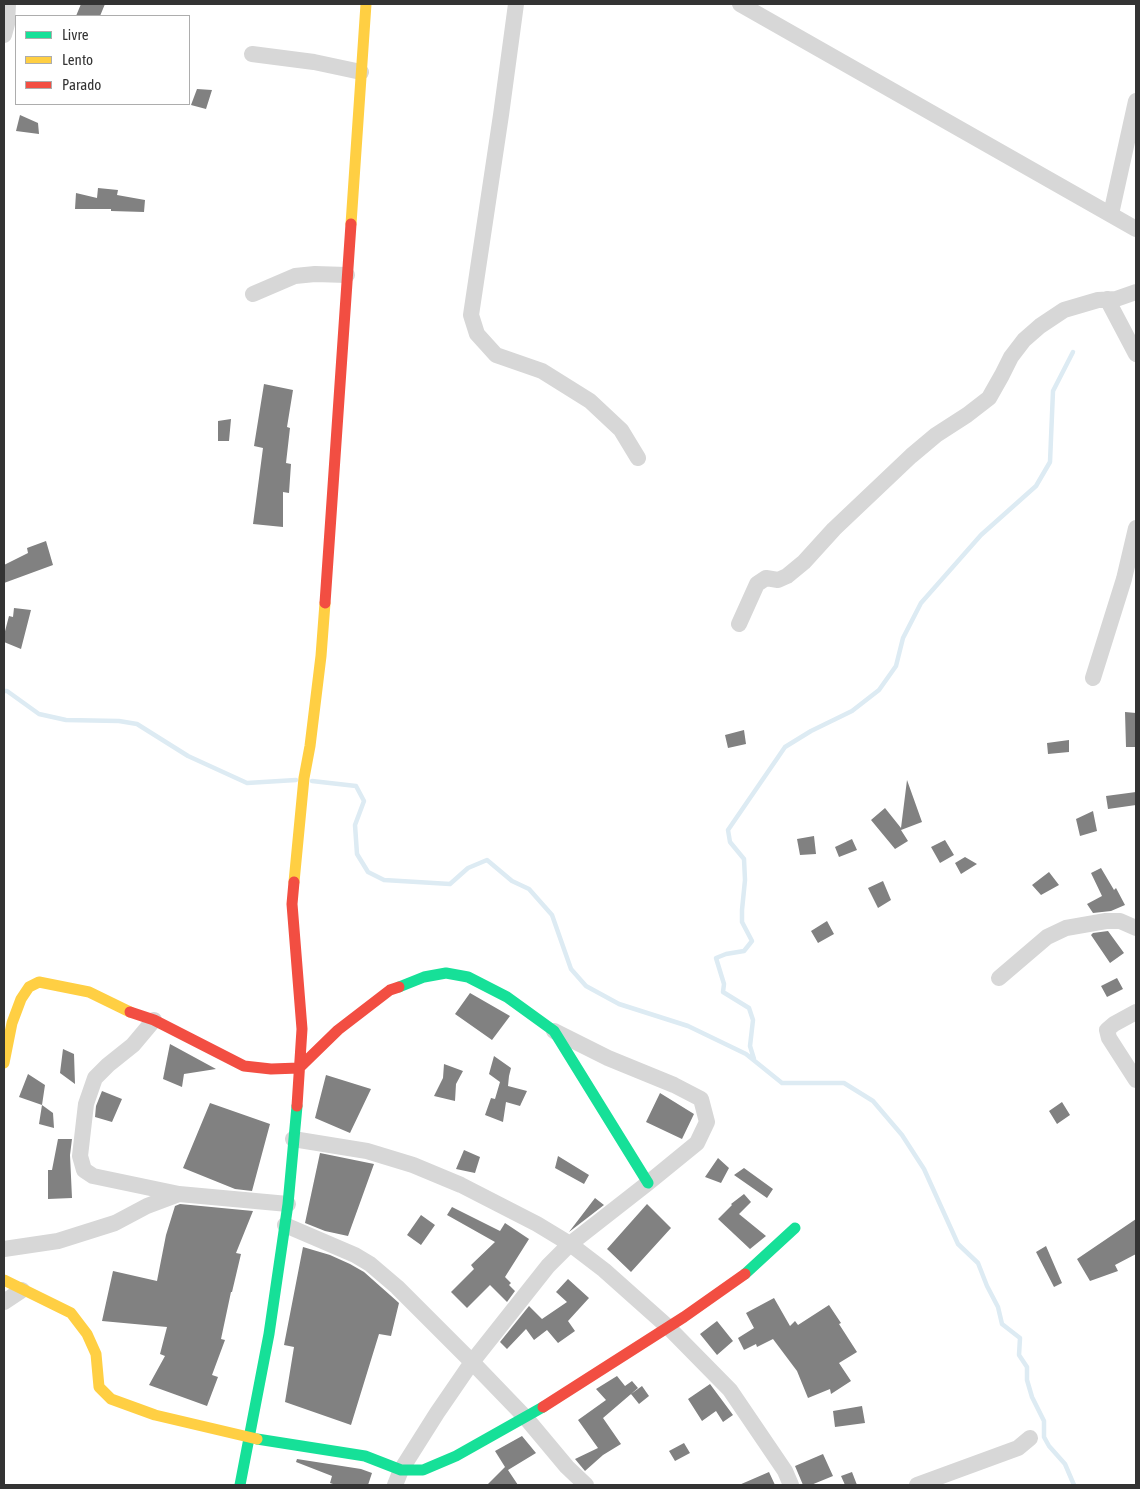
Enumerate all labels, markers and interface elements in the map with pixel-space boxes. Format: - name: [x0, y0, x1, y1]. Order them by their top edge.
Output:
- legend: [15, 15, 190, 105]
- text: Livre: [62, 26, 89, 43]
- text: Lento: [62, 51, 93, 68]
- text: Parado: [62, 76, 101, 93]

